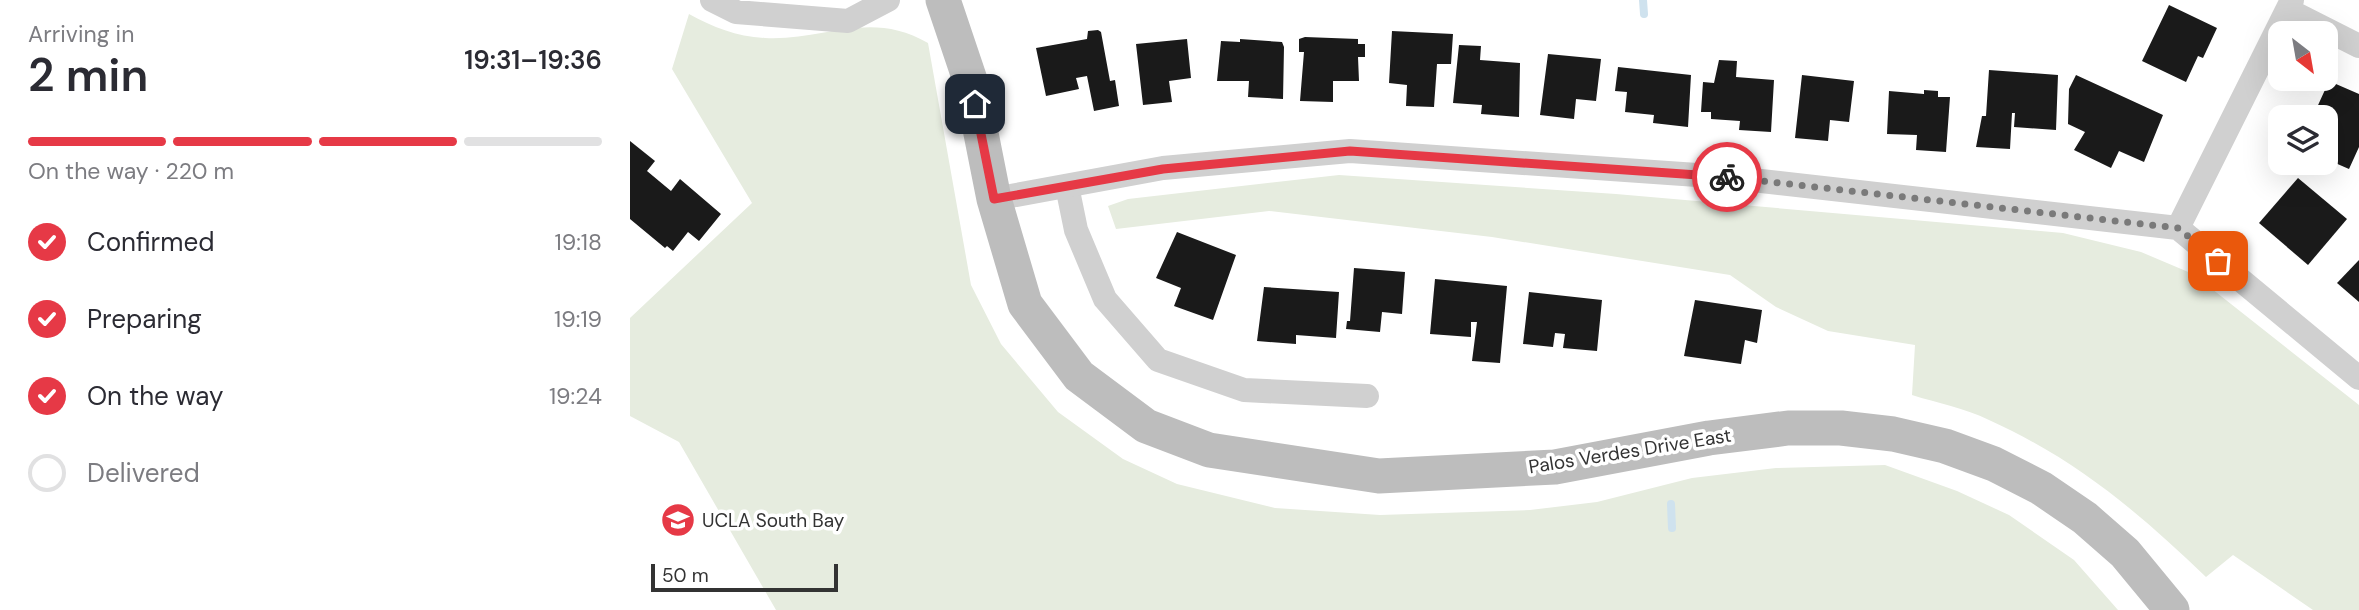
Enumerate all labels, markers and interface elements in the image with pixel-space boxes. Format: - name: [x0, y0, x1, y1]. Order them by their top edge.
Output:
- text: Arriving in: [28, 19, 134, 49]
- north arrow: [2268, 21, 2338, 91]
- map controls: [2268, 21, 2338, 175]
- text: 19:31–19:36: [464, 43, 602, 77]
- text: 2 min: [28, 45, 148, 105]
- pin: [945, 74, 1005, 134]
- icon: home: [956, 85, 994, 123]
- button: layers: [2268, 105, 2338, 175]
- courier: [1692, 142, 1762, 212]
- text: On the way · 220 m: [28, 156, 234, 186]
- icon: bike: [1708, 158, 1746, 196]
- icon: check: [28, 223, 66, 261]
- text: Confirmed: [87, 225, 214, 259]
- text: 19:18: [555, 227, 602, 257]
- pin: [2188, 231, 2248, 291]
- icon: bag: [2199, 242, 2237, 280]
- icon: check: [28, 300, 66, 338]
- text: Preparing: [87, 302, 202, 336]
- text: 19:19: [554, 304, 602, 334]
- icon: check: [28, 377, 66, 415]
- text: On the way: [87, 379, 223, 413]
- text: 19:24: [549, 381, 602, 411]
- street label: Palos Verdes Drive East: [1527, 423, 1733, 479]
- text: Delivered: [87, 456, 200, 490]
- school or university icon: UCLA South Bay: [659, 501, 697, 539]
- place label: UCLA South Bay: [702, 508, 845, 533]
- scale bar: [651, 561, 838, 593]
- text: 50 m: [662, 563, 709, 588]

